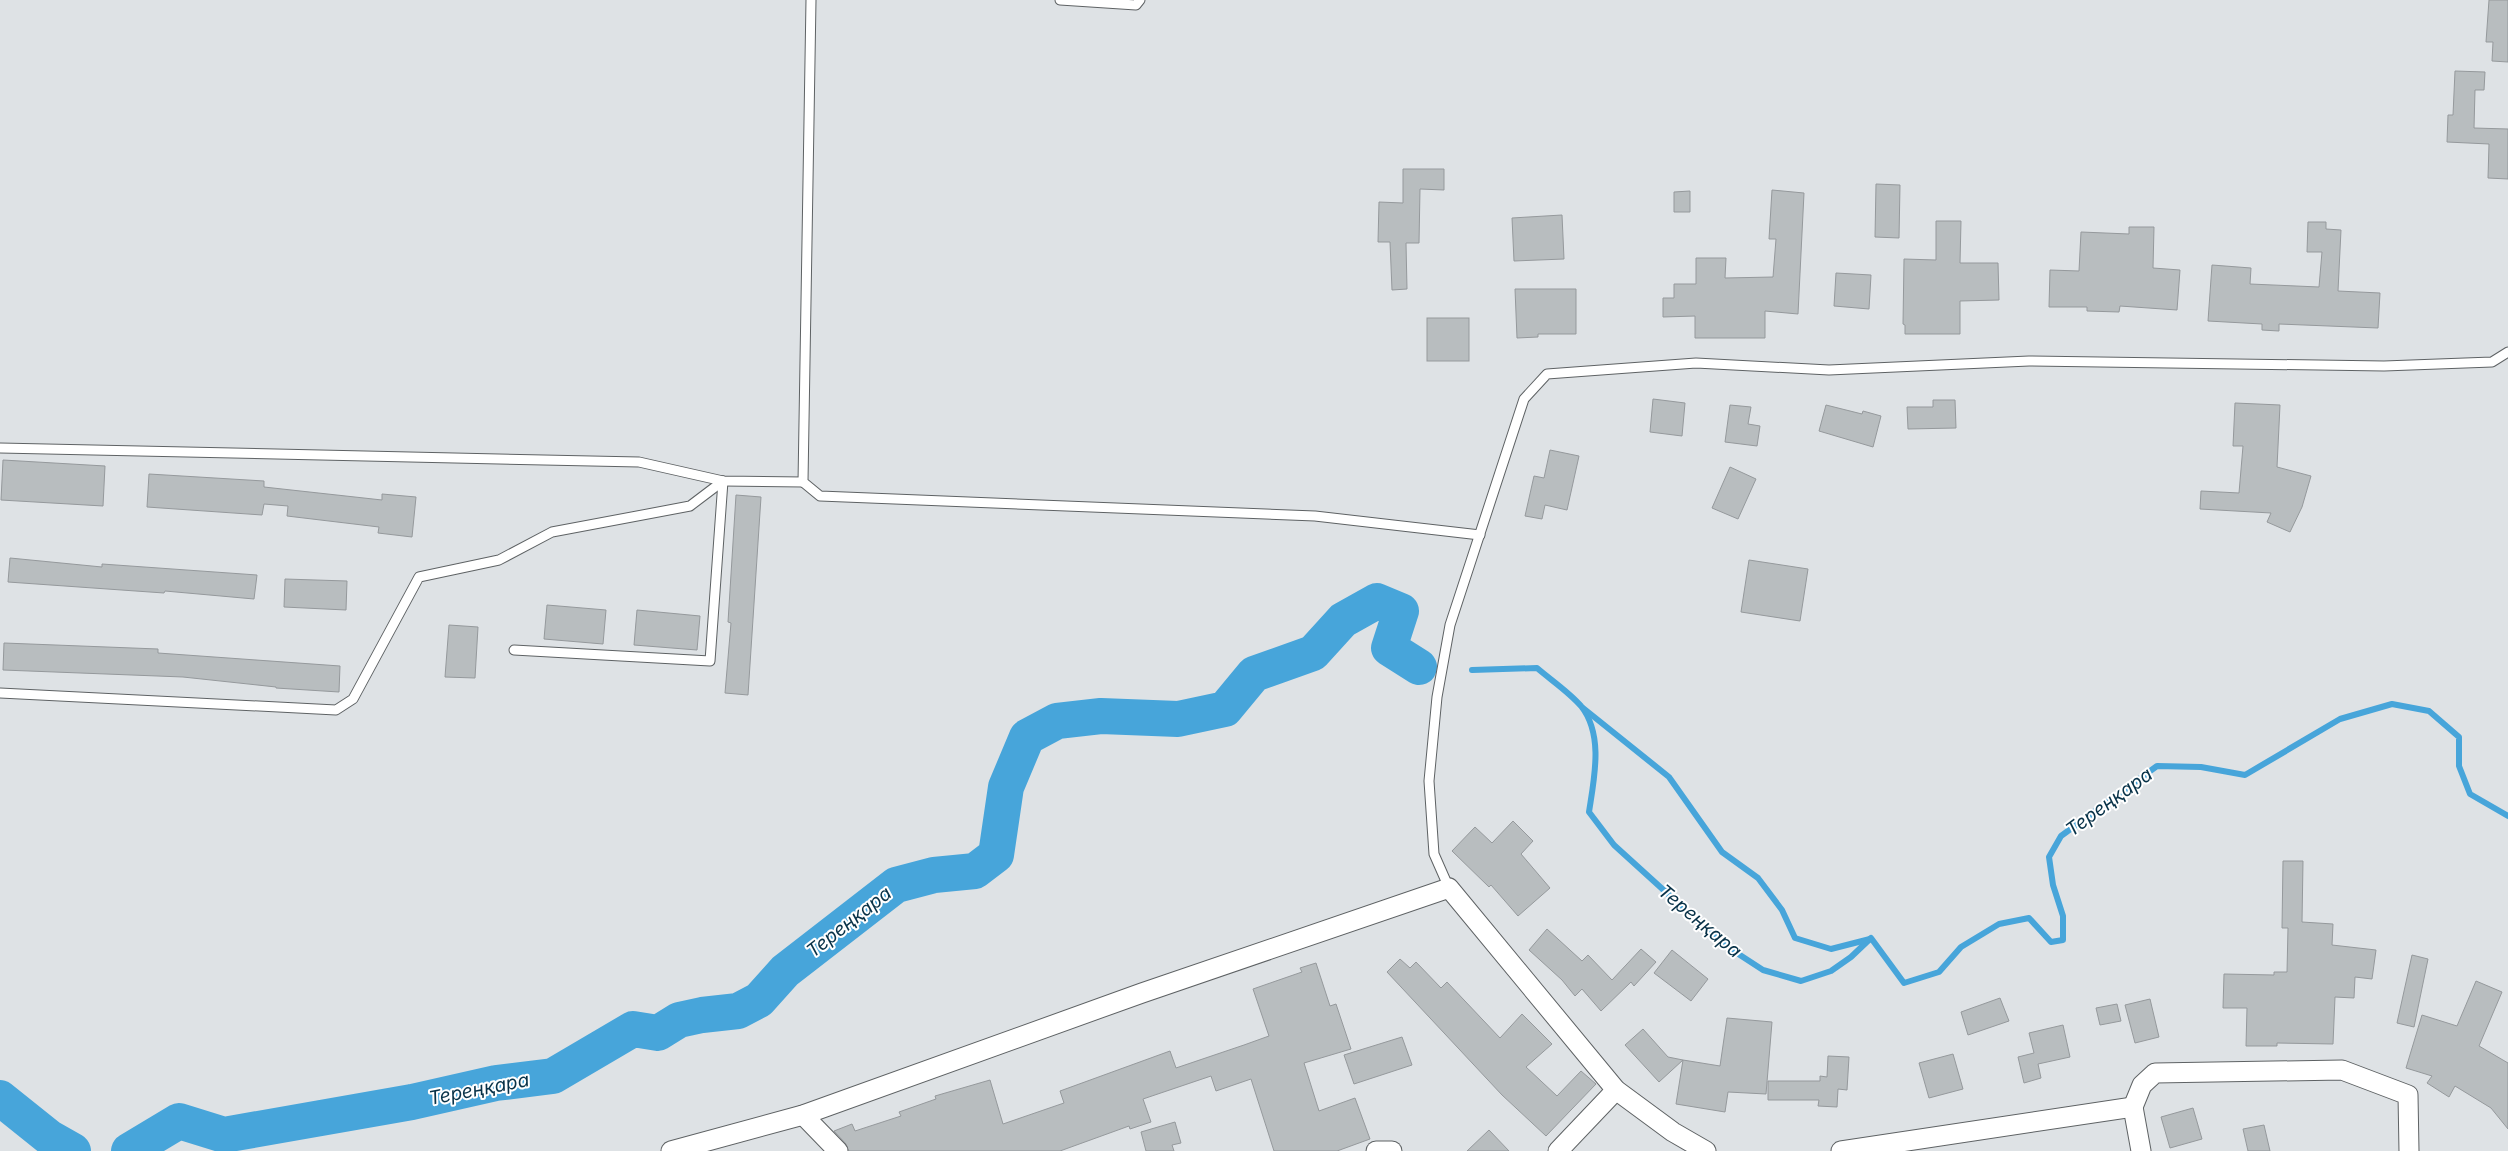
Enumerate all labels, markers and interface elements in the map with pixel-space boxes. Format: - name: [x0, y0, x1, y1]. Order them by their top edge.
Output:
- water label: Тереңқара: [2061, 763, 2157, 841]
- water label: Тереңқара: [1654, 880, 1747, 963]
- water label: Тереңқара: [802, 881, 896, 962]
- water label: Тереңқара: [427, 1068, 531, 1110]

